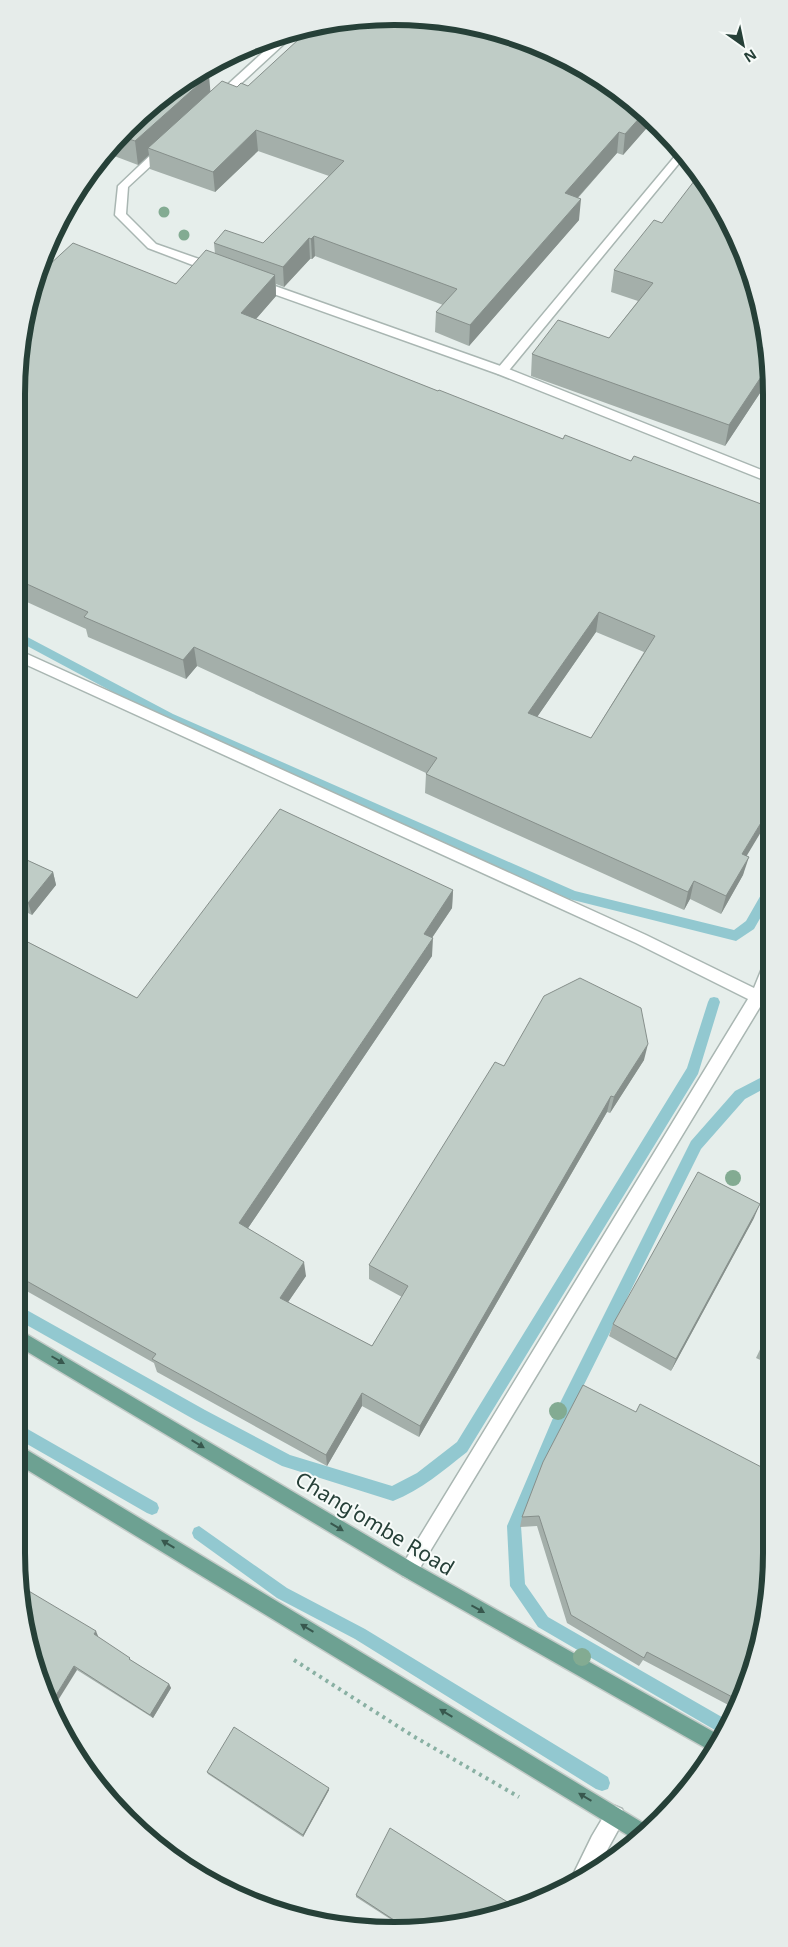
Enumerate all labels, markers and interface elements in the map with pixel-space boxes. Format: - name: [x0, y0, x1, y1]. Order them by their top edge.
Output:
- north arrow: [718, 20, 768, 70]
- text: N: [740, 45, 760, 67]
- one-way arrow: [52, 1356, 65, 1365]
- one-way arrow: [191, 1439, 204, 1448]
- street label: Chang'ombe Road: [290, 1465, 460, 1581]
- one-way arrow: [331, 1523, 344, 1532]
- one-way arrow: [162, 1540, 175, 1549]
- one-way arrow: [470, 1605, 485, 1613]
- one-way arrow: [301, 1624, 314, 1633]
- one-way arrow: [440, 1708, 453, 1717]
- one-way arrow: [578, 1793, 591, 1802]

